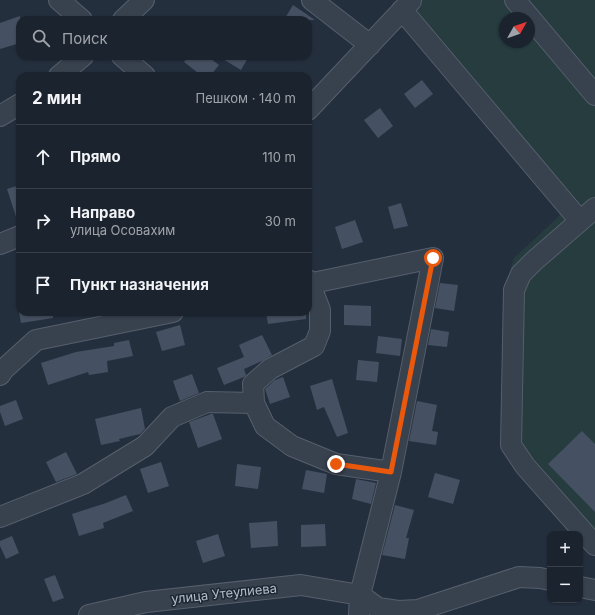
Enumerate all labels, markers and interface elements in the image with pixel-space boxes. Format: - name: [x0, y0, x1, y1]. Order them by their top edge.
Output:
- north arrow: [499, 12, 535, 48]
- search box: [16, 16, 312, 60]
- icon: search: [30, 27, 52, 49]
- text: Поиск: [62, 29, 108, 48]
- text: 2 мин: [32, 88, 82, 108]
- text: Пешком · 140 m: [196, 90, 296, 106]
- icon: ahead: [32, 146, 54, 168]
- text: Прямо: [70, 147, 121, 166]
- text: 110 m: [262, 149, 296, 165]
- text: Направо: [70, 203, 135, 222]
- icon: right: [32, 210, 54, 232]
- text: 30 m: [265, 213, 296, 229]
- text: улица Осовахим: [70, 222, 175, 238]
- route start: [424, 249, 442, 267]
- icon: arrive: [32, 274, 54, 296]
- text: Пункт назначения: [70, 275, 209, 294]
- route end: [327, 455, 345, 473]
- map controls: [547, 531, 583, 603]
- button: +: [547, 531, 583, 567]
- button: −: [547, 567, 583, 603]
- street label: улица Утеулиева: [170, 580, 278, 606]

